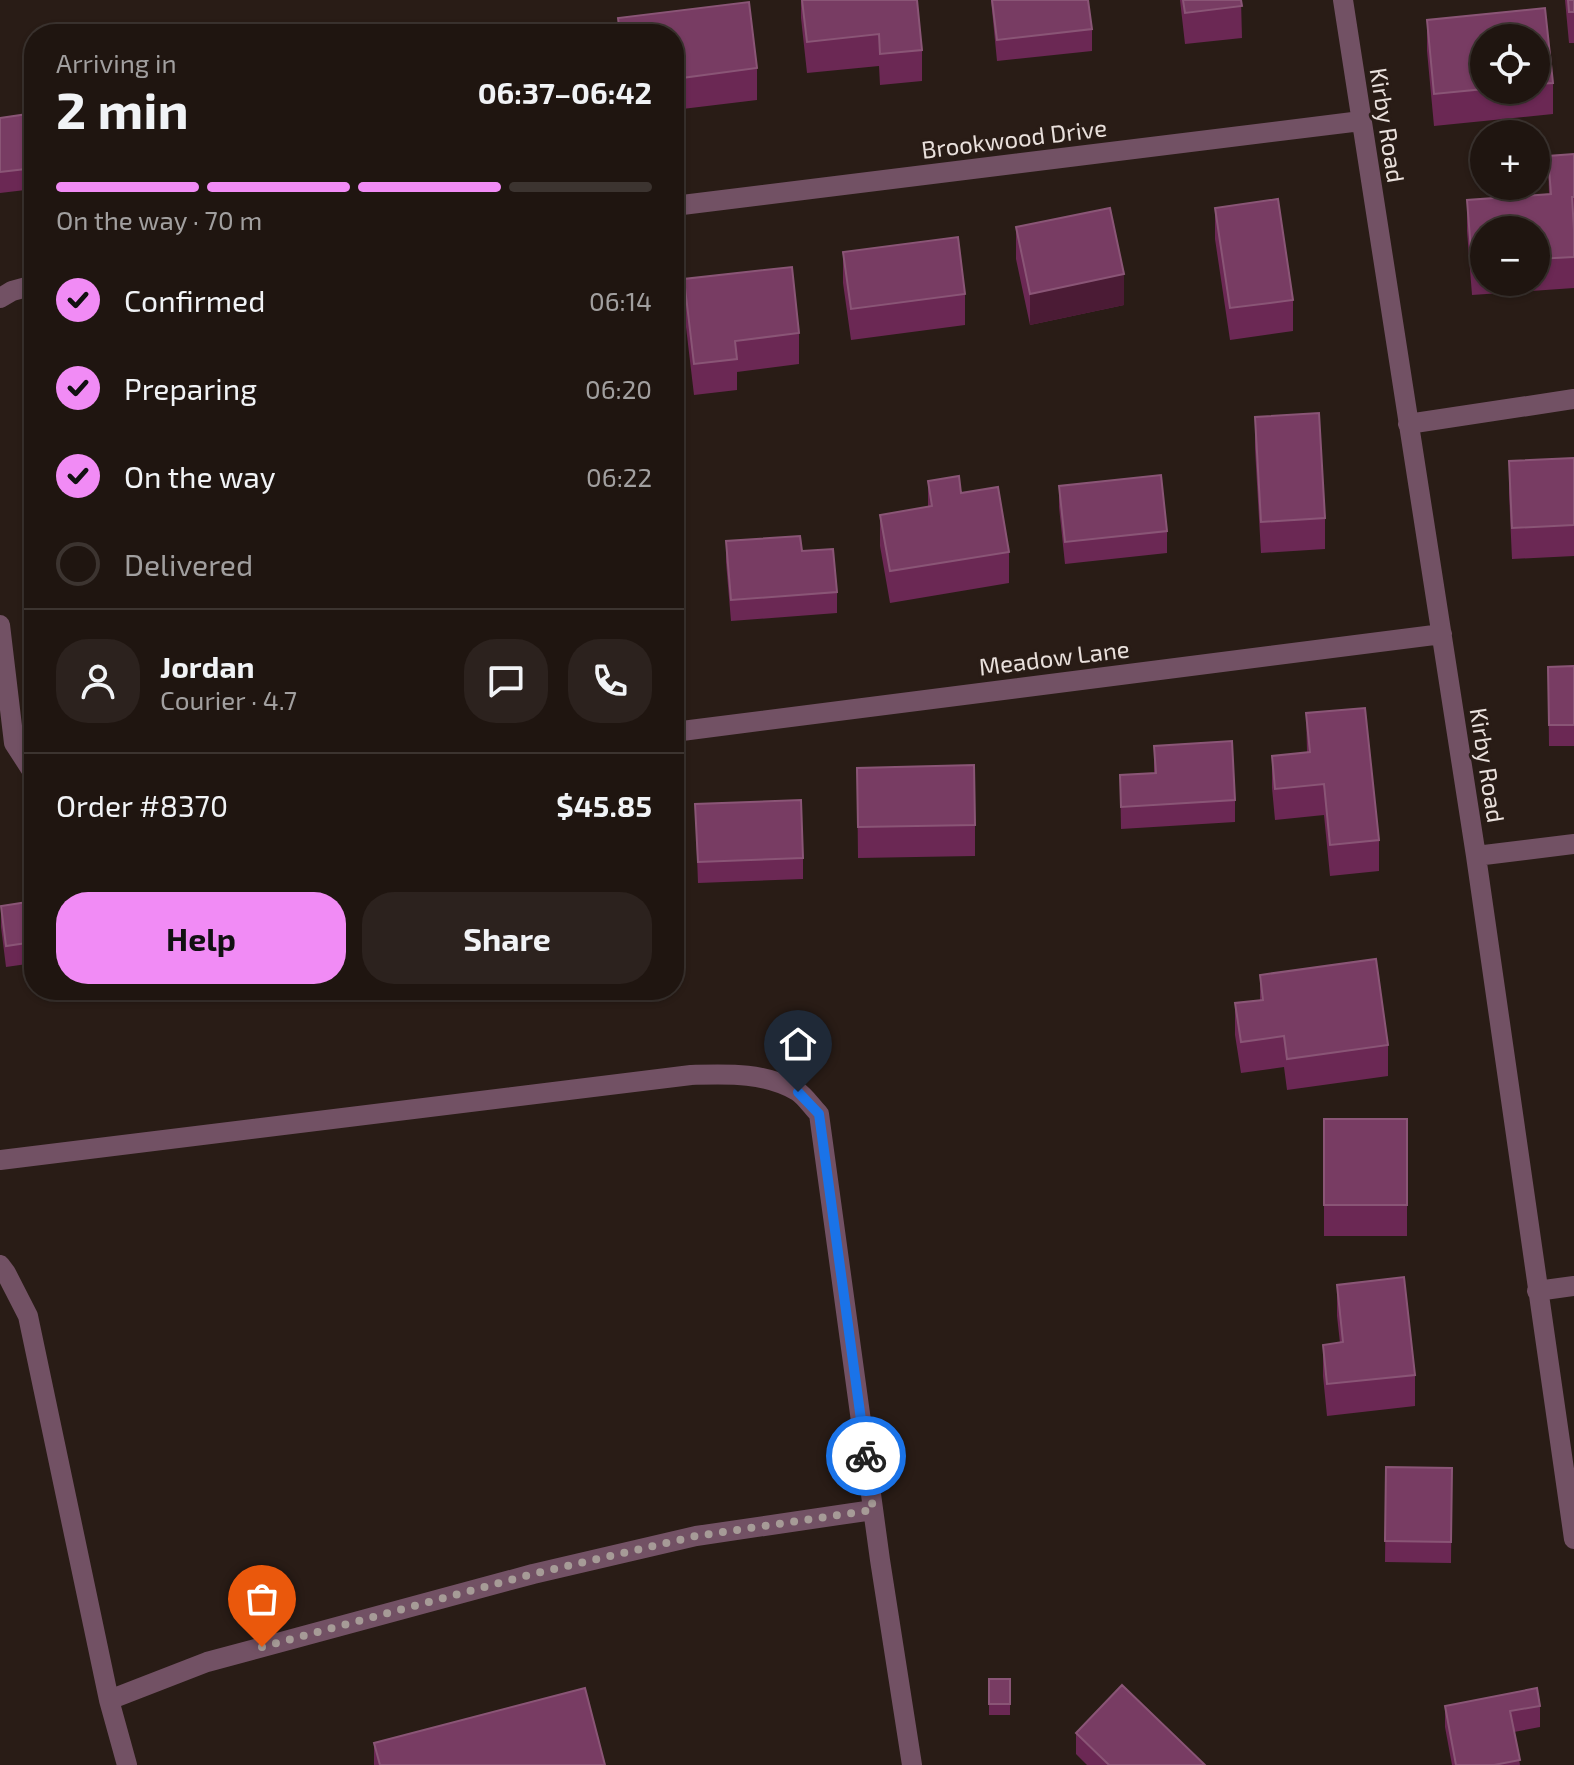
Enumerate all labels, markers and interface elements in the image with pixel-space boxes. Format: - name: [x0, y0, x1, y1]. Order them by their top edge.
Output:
- map controls: [1470, 24, 1550, 296]
- button: locate: [1470, 24, 1550, 104]
- text: Arriving in: [56, 47, 177, 78]
- street label: Kirby Road: [1365, 65, 1411, 185]
- text: 06:37–06:42: [478, 74, 652, 110]
- text: 2 min: [56, 77, 189, 139]
- street label: Brookwood Drive: [920, 112, 1108, 164]
- button: +: [1470, 120, 1550, 200]
- text: On the way · 70 m: [56, 204, 262, 235]
- button: −: [1470, 216, 1550, 296]
- icon: check: [56, 278, 100, 322]
- text: Confirmed: [124, 282, 265, 318]
- text: 06:14: [589, 285, 652, 316]
- icon: check: [56, 366, 100, 410]
- text: Preparing: [124, 370, 257, 406]
- text: 06:20: [585, 373, 652, 404]
- icon: check: [56, 454, 100, 498]
- text: On the way: [124, 458, 276, 494]
- text: 06:22: [586, 461, 652, 492]
- text: Delivered: [124, 546, 253, 582]
- street label: Meadow Lane: [977, 633, 1131, 681]
- button: person: [56, 639, 140, 723]
- button: chat: [464, 639, 548, 723]
- button: phone: [568, 639, 652, 723]
- text: Jordan: [160, 648, 255, 684]
- text: Courier · 4.7: [160, 684, 297, 715]
- street label: Kirby Road: [1465, 705, 1511, 825]
- text: Order #8370: [56, 787, 228, 823]
- text: $45.85: [556, 787, 652, 823]
- button: Help: [56, 892, 346, 984]
- button: Share: [362, 892, 652, 984]
- pin: [764, 1010, 832, 1092]
- icon: home: [776, 1022, 820, 1066]
- courier: [826, 1416, 906, 1496]
- icon: bike: [844, 1434, 888, 1478]
- pin: [228, 1565, 296, 1647]
- icon: bag: [240, 1577, 284, 1621]

